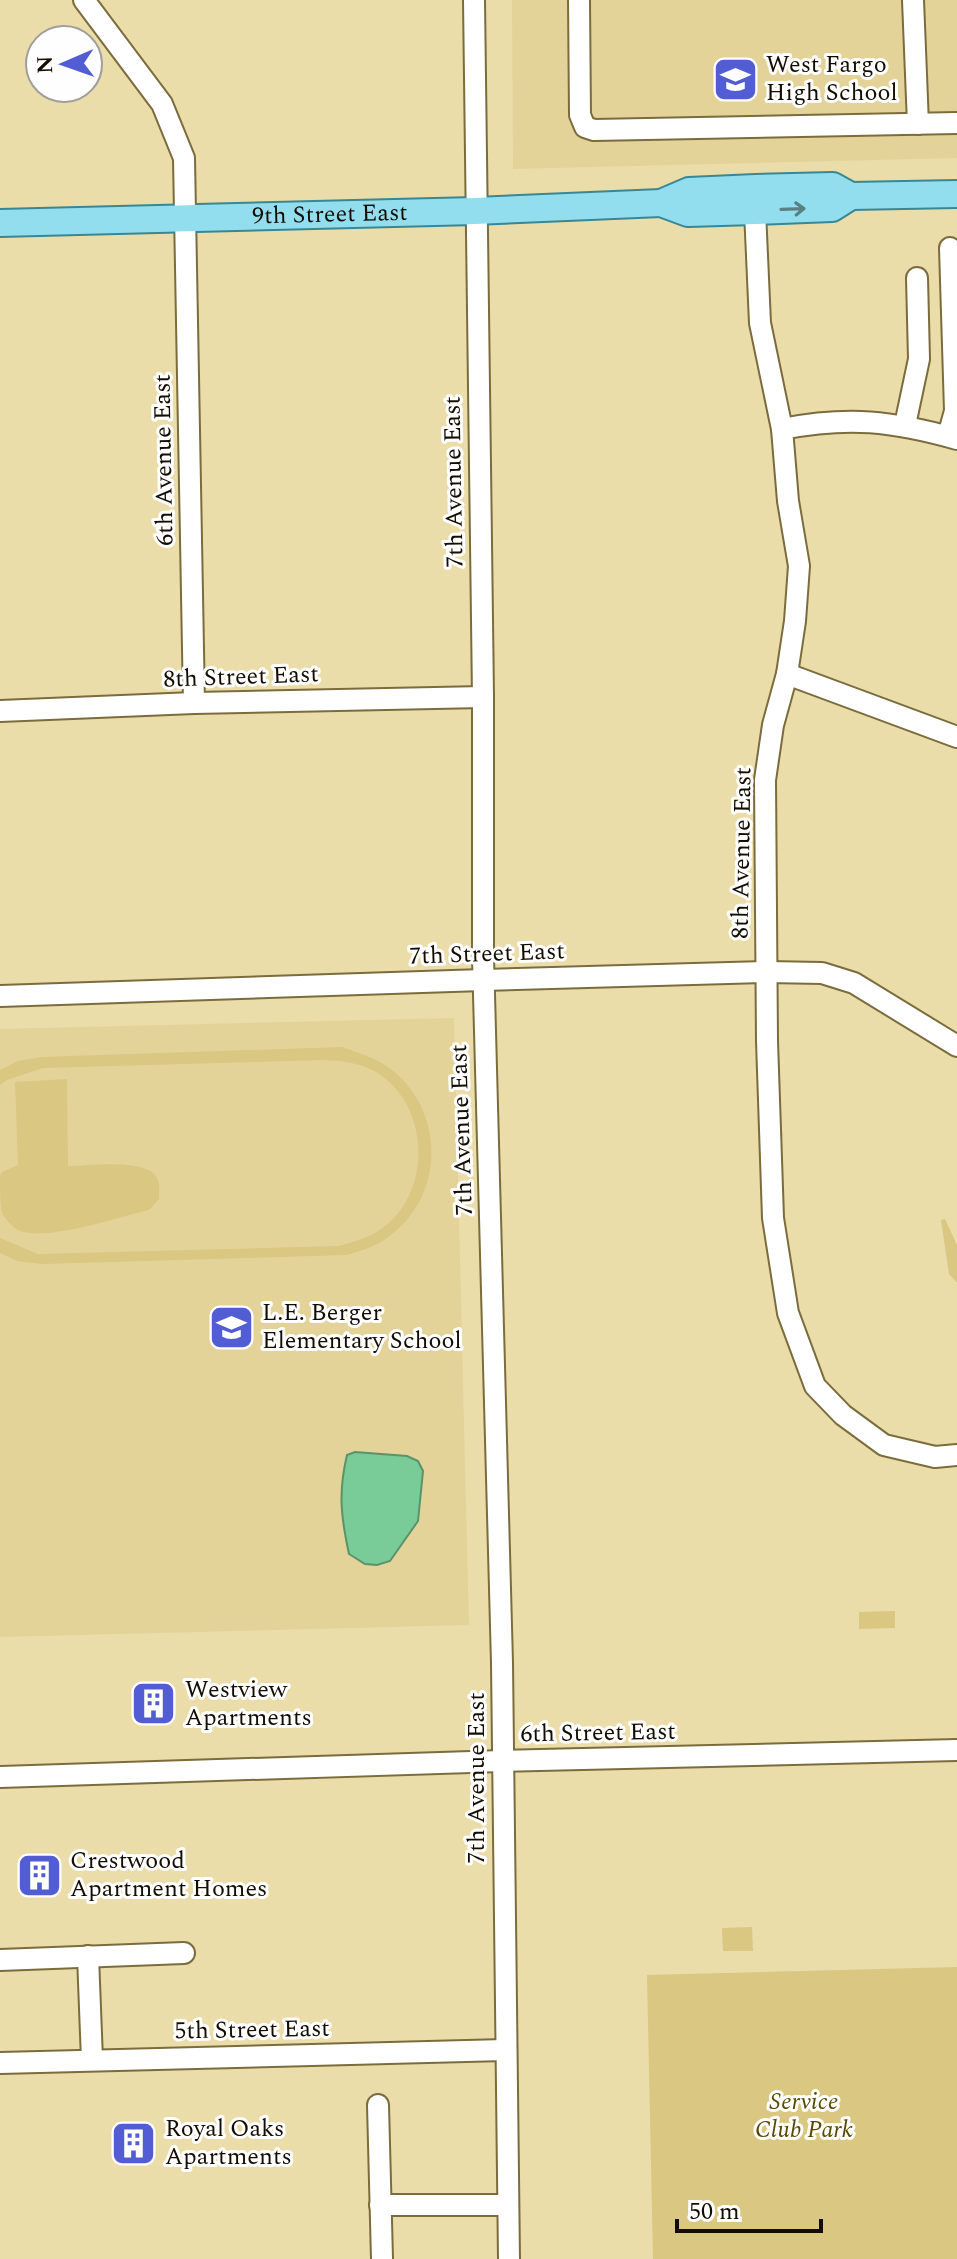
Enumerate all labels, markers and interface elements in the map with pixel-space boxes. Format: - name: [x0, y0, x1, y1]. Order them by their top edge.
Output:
- north arrow: [24, 24, 104, 104]
- place label: West Fargo High School: [766, 47, 898, 111]
- text: N: [29, 55, 62, 74]
- school or university icon: West Fargo High School: [711, 55, 759, 103]
- street label: 9th Street East: [252, 195, 408, 235]
- one-way arrow: [779, 202, 806, 217]
- street label: 6th Avenue East: [145, 374, 183, 546]
- street label: 7th Avenue East: [435, 396, 473, 568]
- street label: 8th Street East: [163, 656, 319, 698]
- street label: 8th Avenue East: [723, 767, 761, 939]
- street label: 7th Street East: [409, 933, 565, 975]
- street label: 7th Avenue East: [441, 1044, 483, 1216]
- place label: L.E. Berger Elementary School: [262, 1295, 462, 1359]
- school or university icon: L.E. Berger Elementary School: [207, 1303, 255, 1351]
- place label: Westview Apartments: [185, 1672, 312, 1736]
- building icon: Westview Apartments: [130, 1680, 178, 1728]
- street label: 7th Avenue East: [459, 1692, 495, 1864]
- street label: 6th Street East: [520, 1714, 676, 1752]
- place label: Crestwood Apartment Homes: [70, 1843, 267, 1907]
- building icon: Crestwood Apartment Homes: [15, 1851, 63, 1899]
- street label: 5th Street East: [174, 2011, 330, 2049]
- park label: Service Club Park: [755, 2084, 853, 2148]
- place label: Royal Oaks Apartments: [165, 2111, 292, 2175]
- building icon: Royal Oaks Apartments: [110, 2119, 158, 2167]
- scale bar: [677, 2183, 821, 2233]
- text: 50 m: [689, 2194, 740, 2230]

